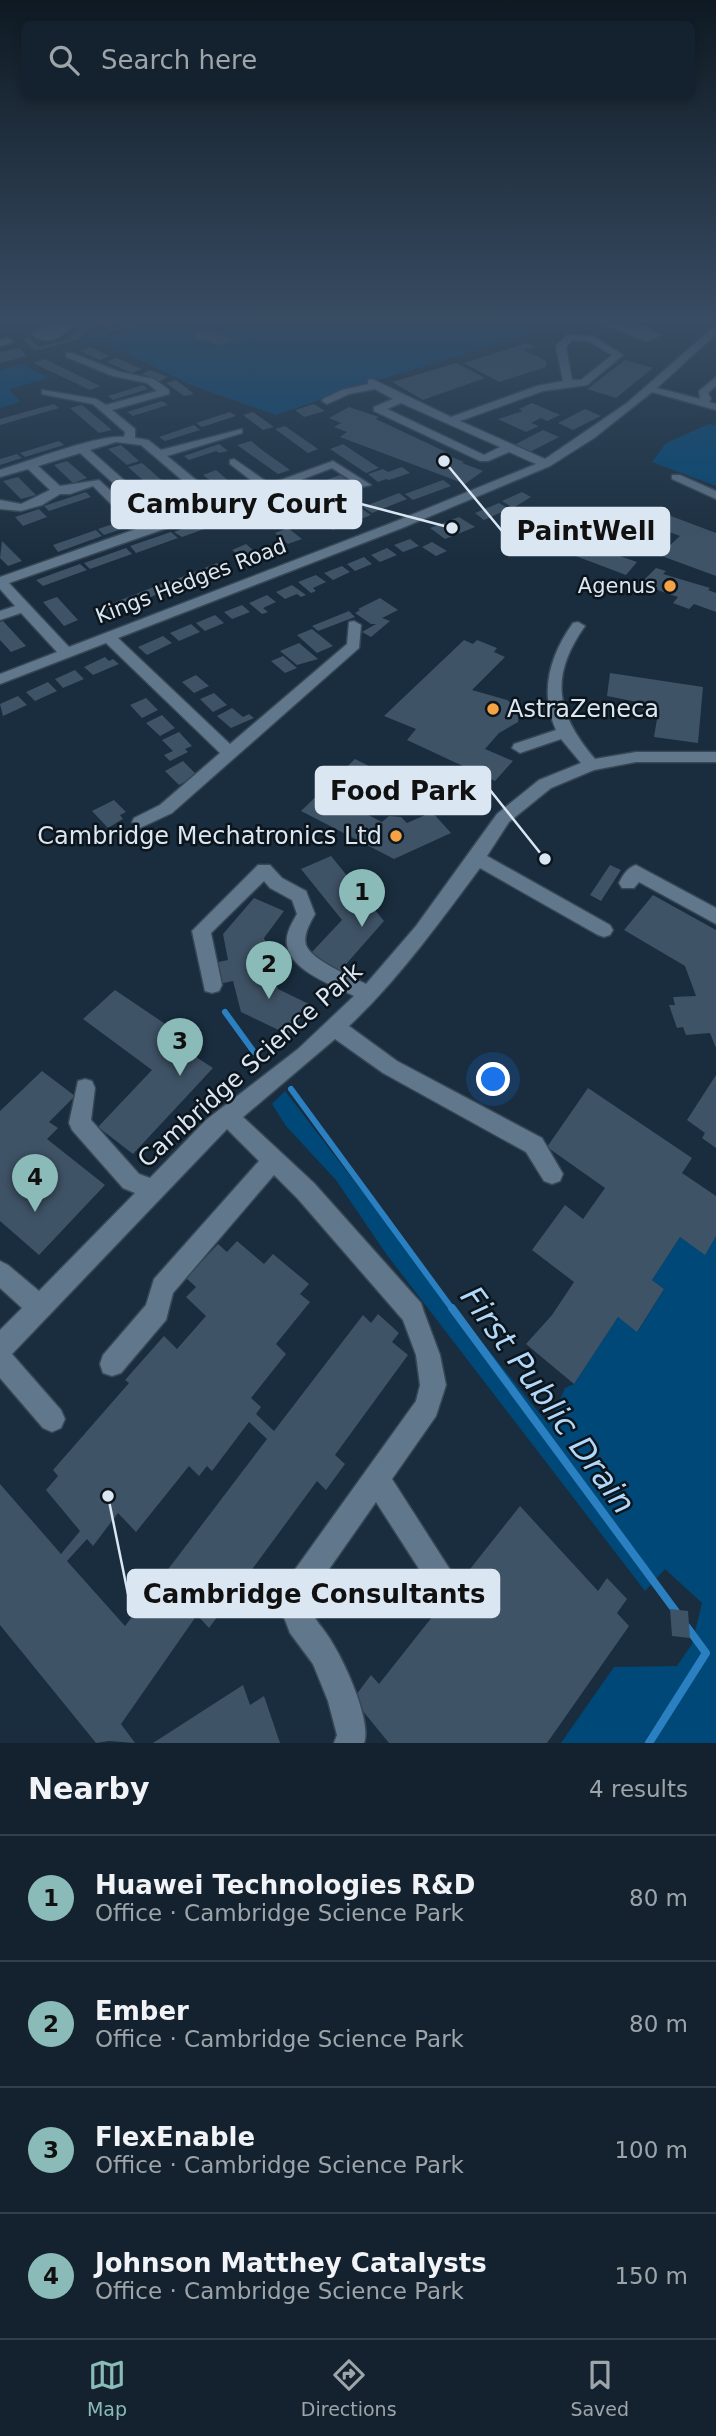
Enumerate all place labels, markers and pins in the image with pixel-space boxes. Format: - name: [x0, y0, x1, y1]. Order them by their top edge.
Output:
- callout: Cambury Court: [112, 481, 361, 528]
- callout: PaintWell: [502, 508, 669, 555]
- place label: Agenus: [578, 574, 656, 598]
- marker: Agenus: [662, 578, 678, 594]
- place label: AstraZeneca: [507, 695, 659, 723]
- marker: AstraZeneca: [485, 701, 501, 717]
- callout: Food Park: [316, 767, 490, 814]
- place label: Cambridge Mechatronics Ltd: [37, 822, 382, 850]
- marker: Cambridge Mechatronics Ltd: [388, 828, 404, 844]
- pin: 1: [339, 869, 385, 927]
- pin: 2: [246, 941, 292, 999]
- pin: 3: [157, 1018, 203, 1076]
- pin: 4: [12, 1154, 58, 1212]
- callout: Cambridge Consultants: [128, 1570, 499, 1617]

